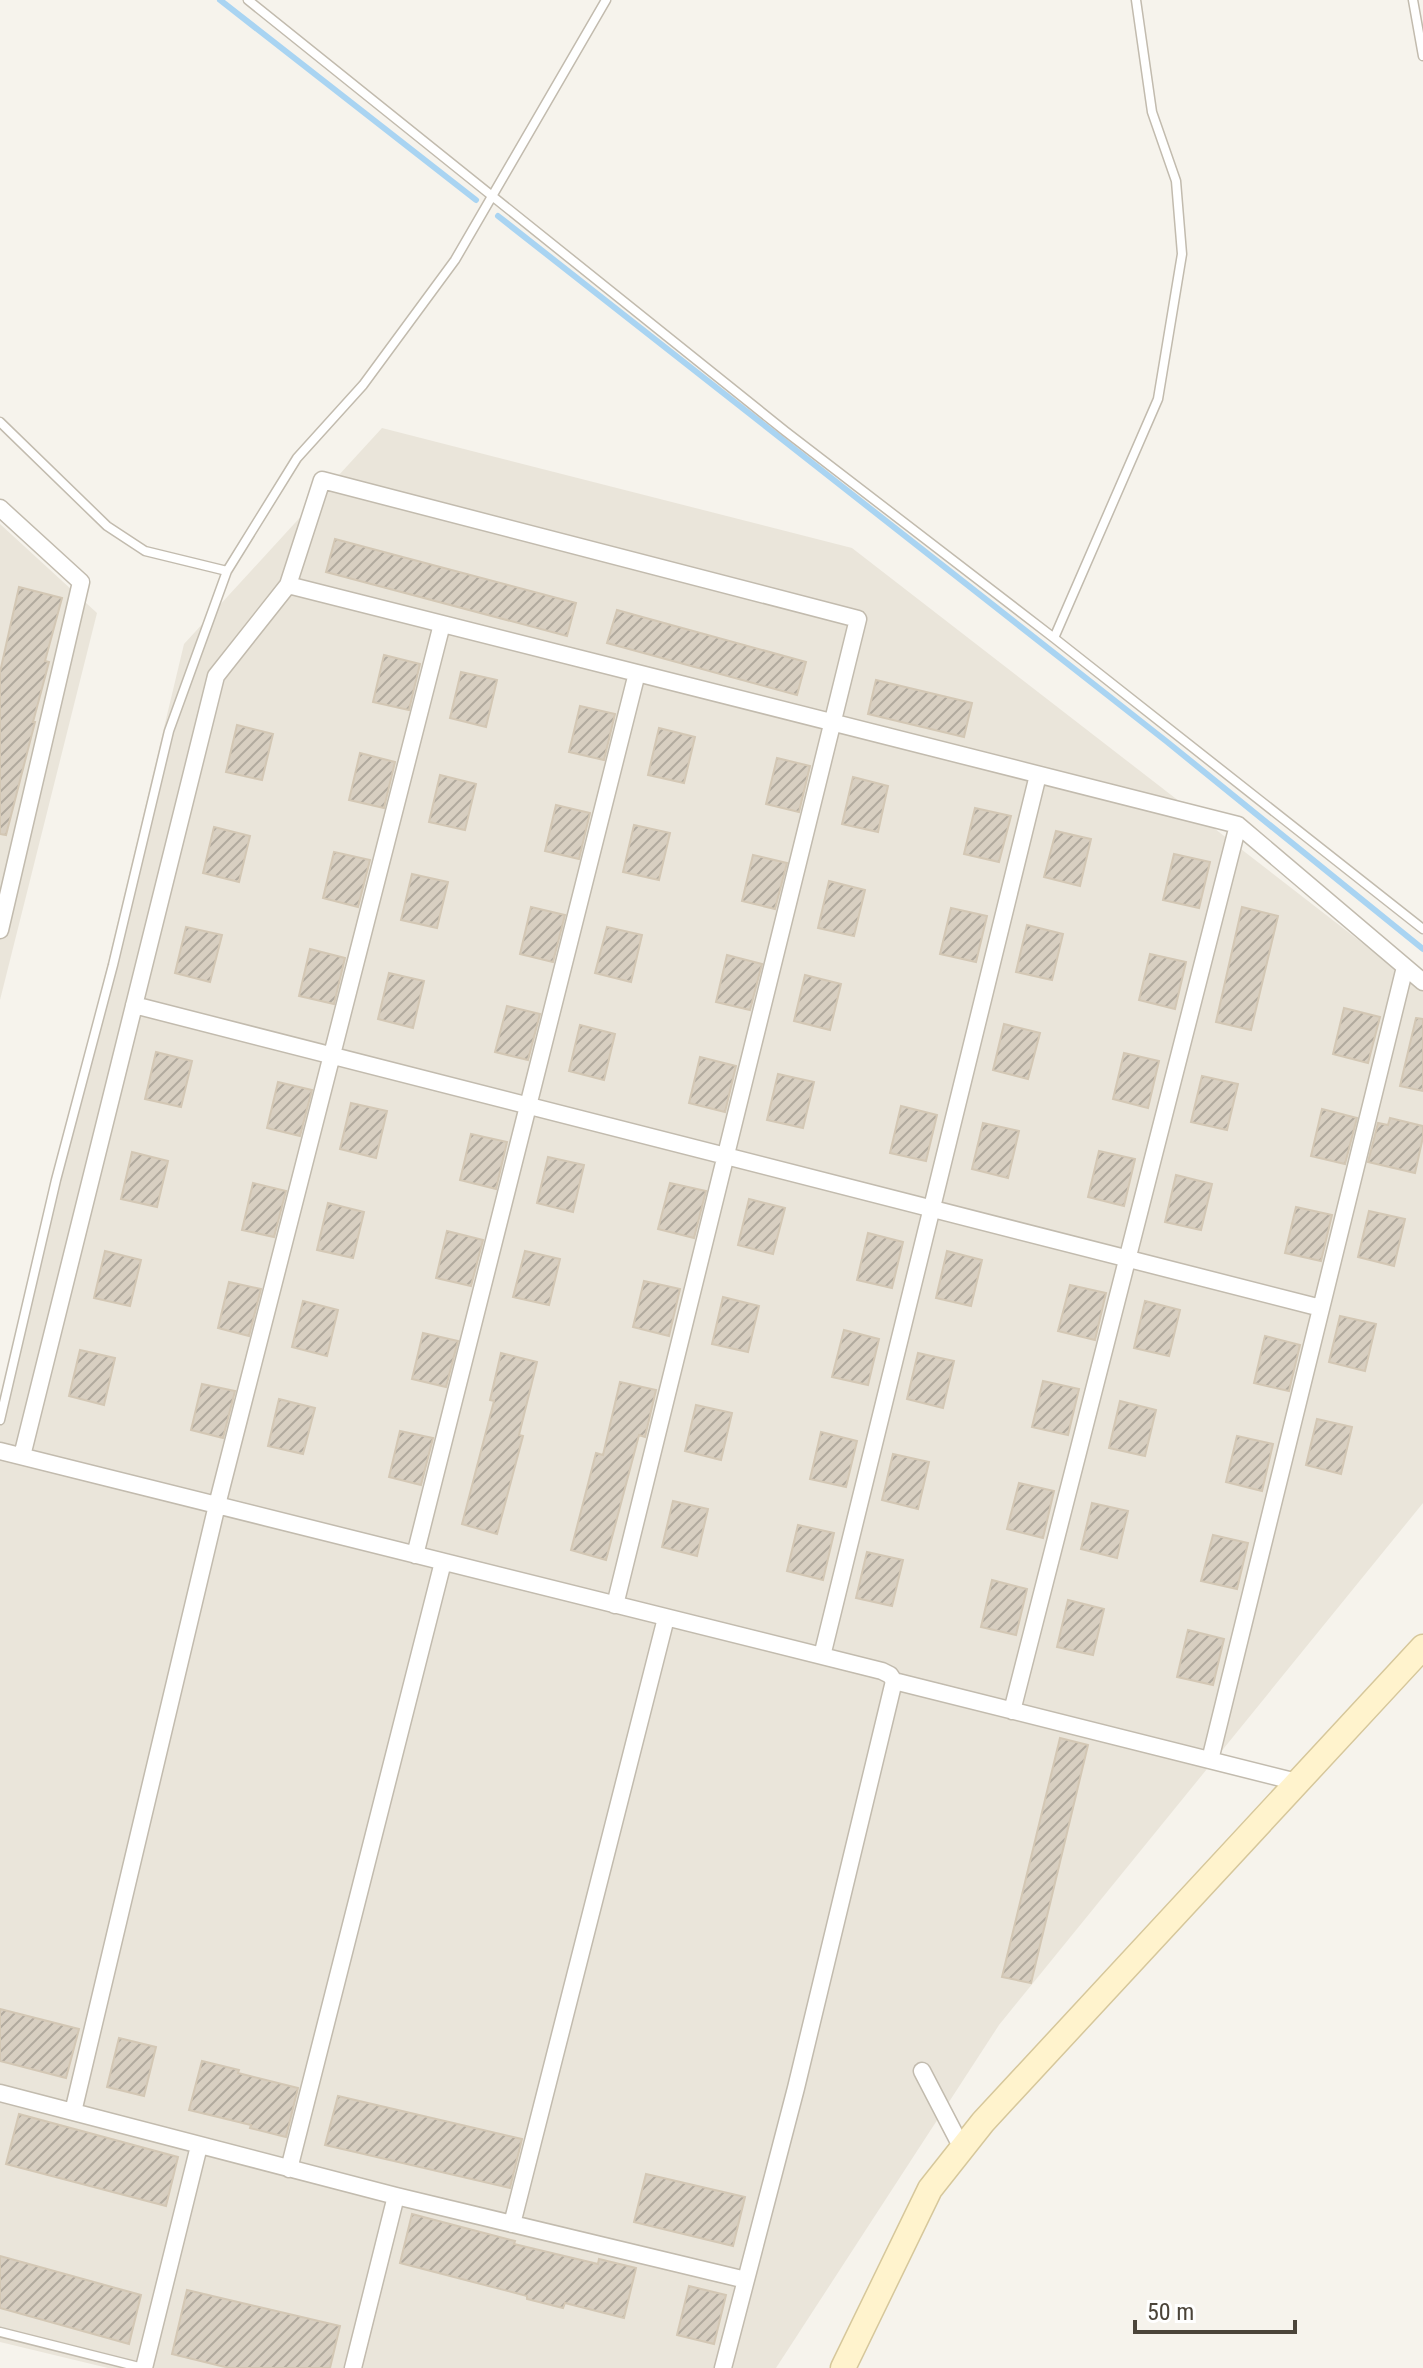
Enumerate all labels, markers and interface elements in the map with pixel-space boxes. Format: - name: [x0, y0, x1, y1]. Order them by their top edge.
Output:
- scale bar: [1135, 2284, 1295, 2334]
- text: 50 m: [1147, 2298, 1194, 2326]

